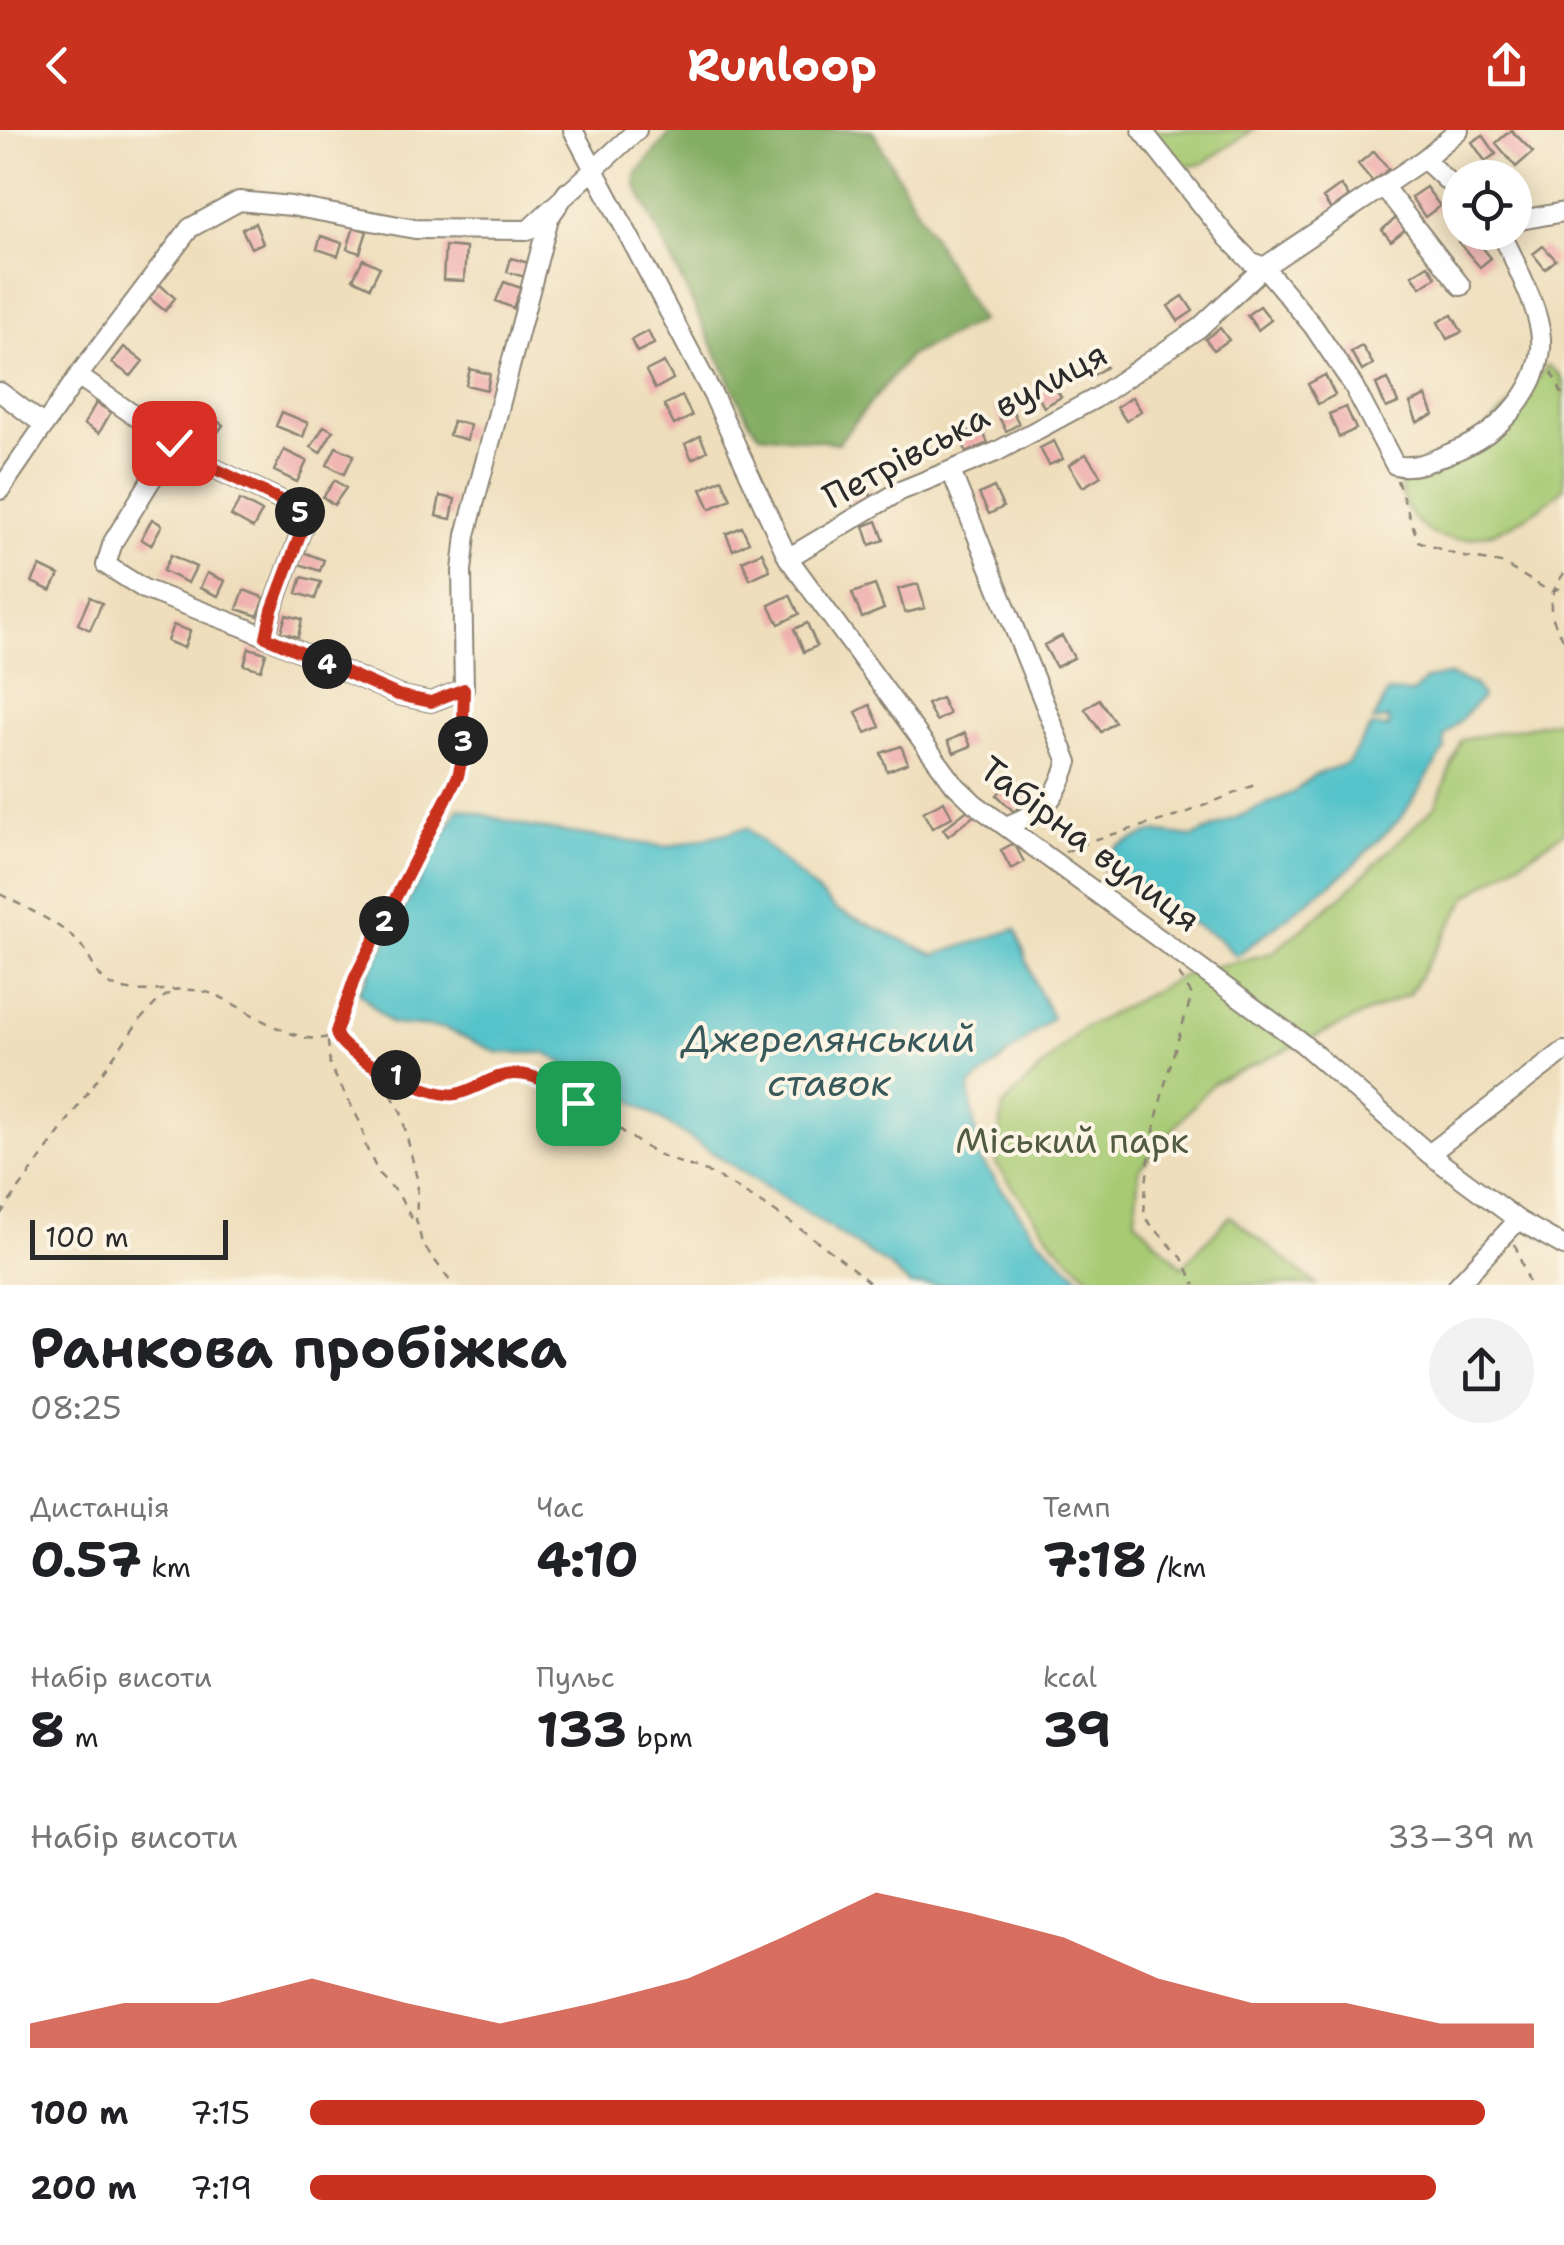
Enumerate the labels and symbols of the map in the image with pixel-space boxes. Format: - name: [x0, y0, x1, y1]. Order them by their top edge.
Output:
- street label: Петрівська вулиця: [814, 330, 1115, 519]
- pin: [132, 401, 217, 486]
- pin: 5: [275, 487, 325, 537]
- pin: 4: [302, 639, 352, 689]
- pin: 3: [438, 716, 488, 766]
- street label: Табірна вулиця: [970, 745, 1210, 942]
- pin: 2: [359, 896, 409, 946]
- water label: Джерелянський ставок: [680, 1013, 976, 1108]
- pin: 1: [371, 1050, 421, 1100]
- pin: [536, 1061, 621, 1146]
- park label: Міський парк: [955, 1117, 1189, 1164]
- scale bar: [30, 1215, 228, 1260]

